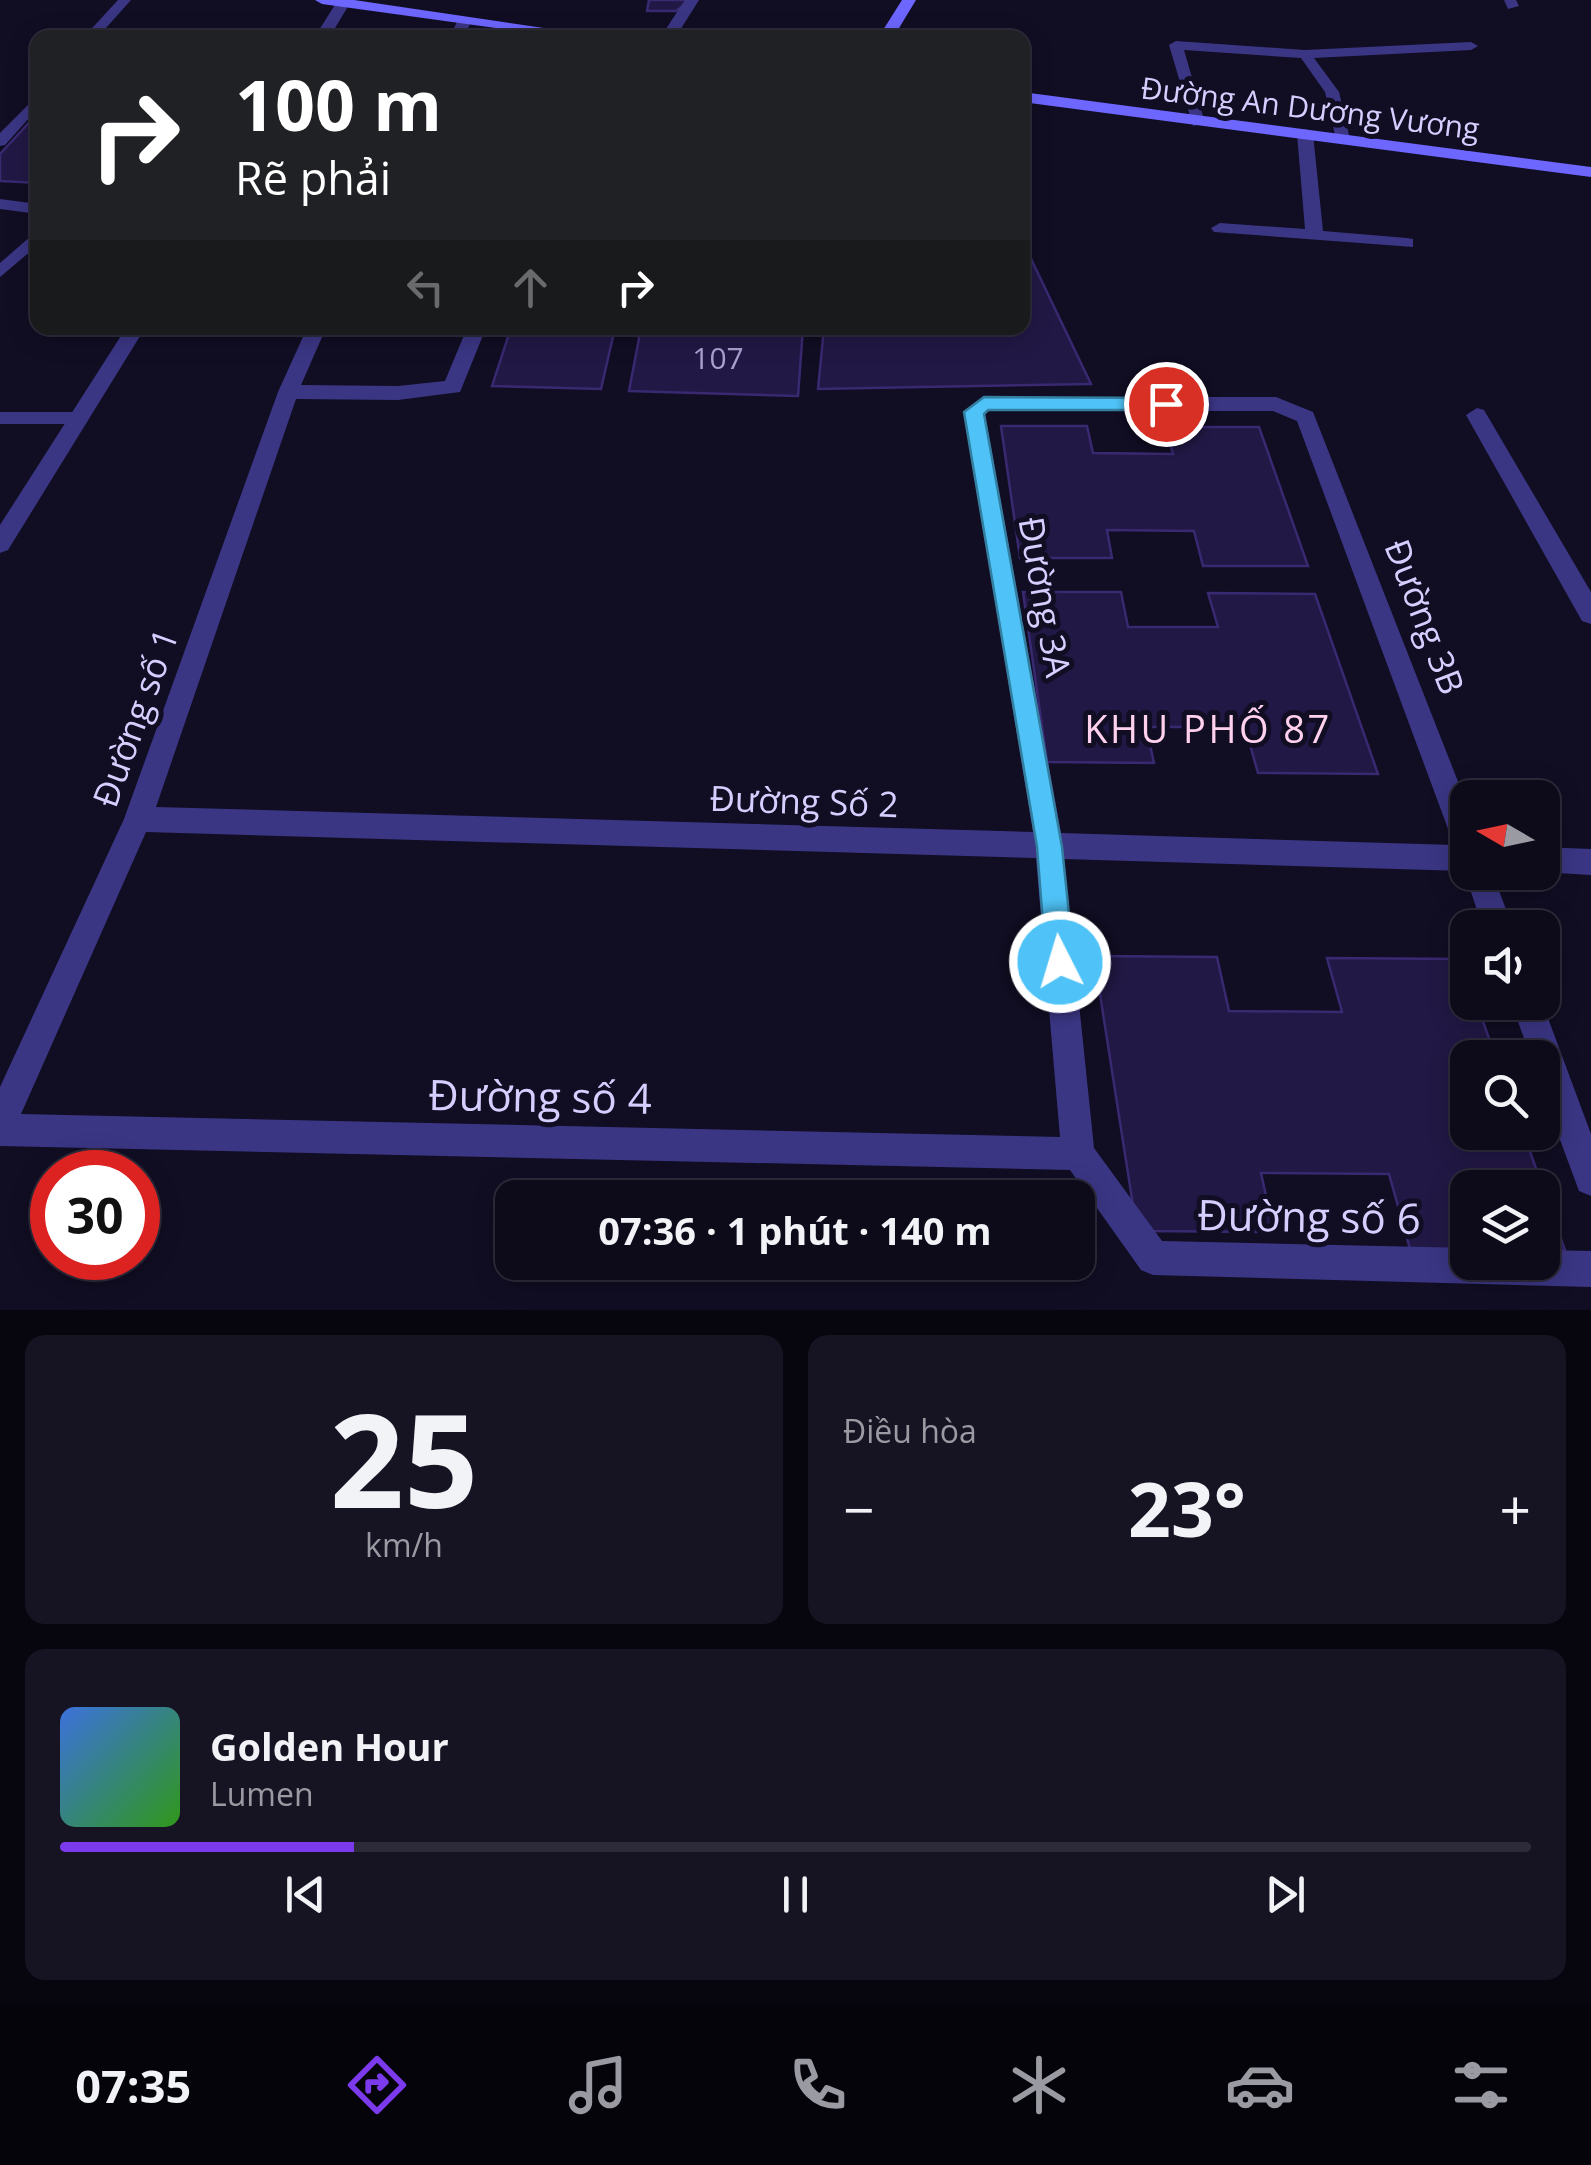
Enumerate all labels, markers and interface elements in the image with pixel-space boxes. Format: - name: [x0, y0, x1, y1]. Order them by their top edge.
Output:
- text: 100 m: [235, 56, 442, 152]
- street label: Đường An Dương Vương: [1139, 66, 1482, 149]
- icon: right: [70, 70, 200, 200]
- text: Rẽ phải: [235, 147, 391, 208]
- icon: left: [398, 260, 453, 315]
- icon: ahead: [503, 260, 558, 315]
- icon: right: [608, 260, 663, 315]
- house number: 107: [692, 337, 744, 378]
- pin: [1124, 362, 1209, 447]
- icon: arrive: [1139, 377, 1194, 432]
- street label: Đường 3A: [1008, 513, 1083, 681]
- street label: Đường 3B: [1374, 532, 1476, 701]
- street label: Đường số 1: [81, 622, 189, 813]
- district label: KHU PHỐ 87: [1084, 702, 1332, 754]
- street label: Đường Số 2: [709, 774, 899, 827]
- north arrow: [1450, 780, 1560, 890]
- map controls: [1450, 780, 1560, 1280]
- position arrow: [1008, 910, 1112, 1014]
- button: sound: [1450, 910, 1560, 1020]
- button: search: [1450, 1040, 1560, 1150]
- street label: Đường số 4: [428, 1065, 652, 1126]
- speed limit sign: 30: [30, 1150, 160, 1280]
- button: layers: [1450, 1170, 1560, 1280]
- street label: Đường số 6: [1197, 1185, 1421, 1246]
- text: 07:36 · 1 phút · 140 m: [598, 1204, 992, 1256]
- text: 25: [330, 1369, 478, 1546]
- text: Điều hòa: [843, 1409, 977, 1452]
- text: 23°: [1128, 1457, 1246, 1559]
- text: −: [843, 1471, 874, 1546]
- text: +: [1500, 1471, 1531, 1546]
- text: km/h: [365, 1523, 443, 1566]
- text: Golden Hour: [210, 1720, 449, 1772]
- text: Lumen: [210, 1772, 314, 1815]
- icon: previous: [278, 1867, 333, 1922]
- icon: pause: [768, 1867, 823, 1922]
- icon: next: [1258, 1867, 1313, 1922]
- icon: directions: [342, 2050, 412, 2120]
- icon: music: [563, 2050, 633, 2120]
- icon: phone: [783, 2050, 853, 2120]
- icon: climate: [1004, 2050, 1074, 2120]
- icon: car: [1225, 2050, 1295, 2120]
- icon: filters: [1446, 2050, 1516, 2120]
- text: 07:35: [75, 2055, 191, 2116]

